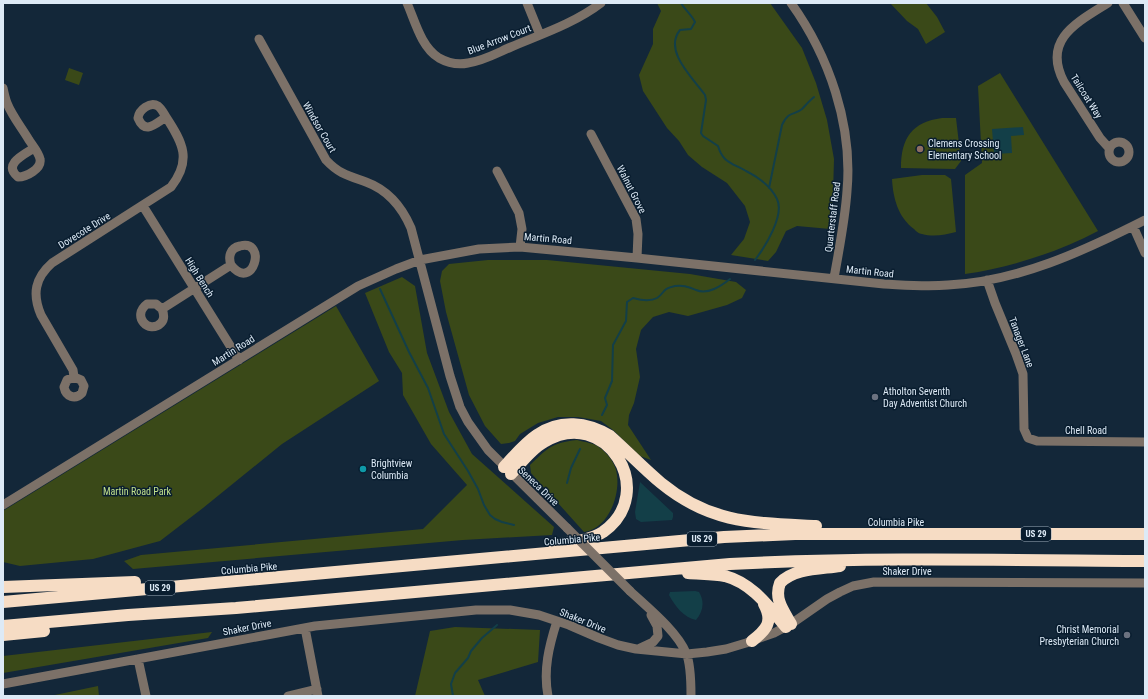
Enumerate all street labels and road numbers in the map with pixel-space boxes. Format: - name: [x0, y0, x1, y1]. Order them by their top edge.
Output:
- street label: Blue Arrow Court: [466, 22, 532, 57]
- street label: Tailcoat Way: [1069, 72, 1105, 120]
- street label: Windsor Court: [301, 100, 338, 154]
- street label: Walnut Grove: [615, 163, 648, 215]
- street label: Quarterstaff Road: [823, 181, 842, 253]
- street label: Dovecote Drive: [56, 210, 112, 251]
- street label: Martin Road: [524, 231, 572, 246]
- street label: High Bench: [183, 255, 216, 299]
- street label: Martin Road: [845, 264, 894, 279]
- street label: Tanager Lane: [1007, 315, 1036, 369]
- street label: Martin Road: [210, 333, 257, 368]
- street label: Chell Road: [1065, 425, 1107, 436]
- street label: Seneca Drive: [516, 465, 561, 508]
- street label: Columbia Pike: [868, 517, 925, 528]
- road number: US 29: [1021, 527, 1051, 541]
- street label: Columbia Pike: [543, 532, 601, 547]
- road number: US 29: [687, 532, 717, 546]
- street label: Columbia Pike: [220, 561, 278, 576]
- street label: Shaker Drive: [882, 566, 932, 577]
- road number: US 29: [145, 581, 175, 595]
- street label: Shaker Drive: [558, 606, 608, 635]
- street label: Shaker Drive: [222, 617, 273, 638]

